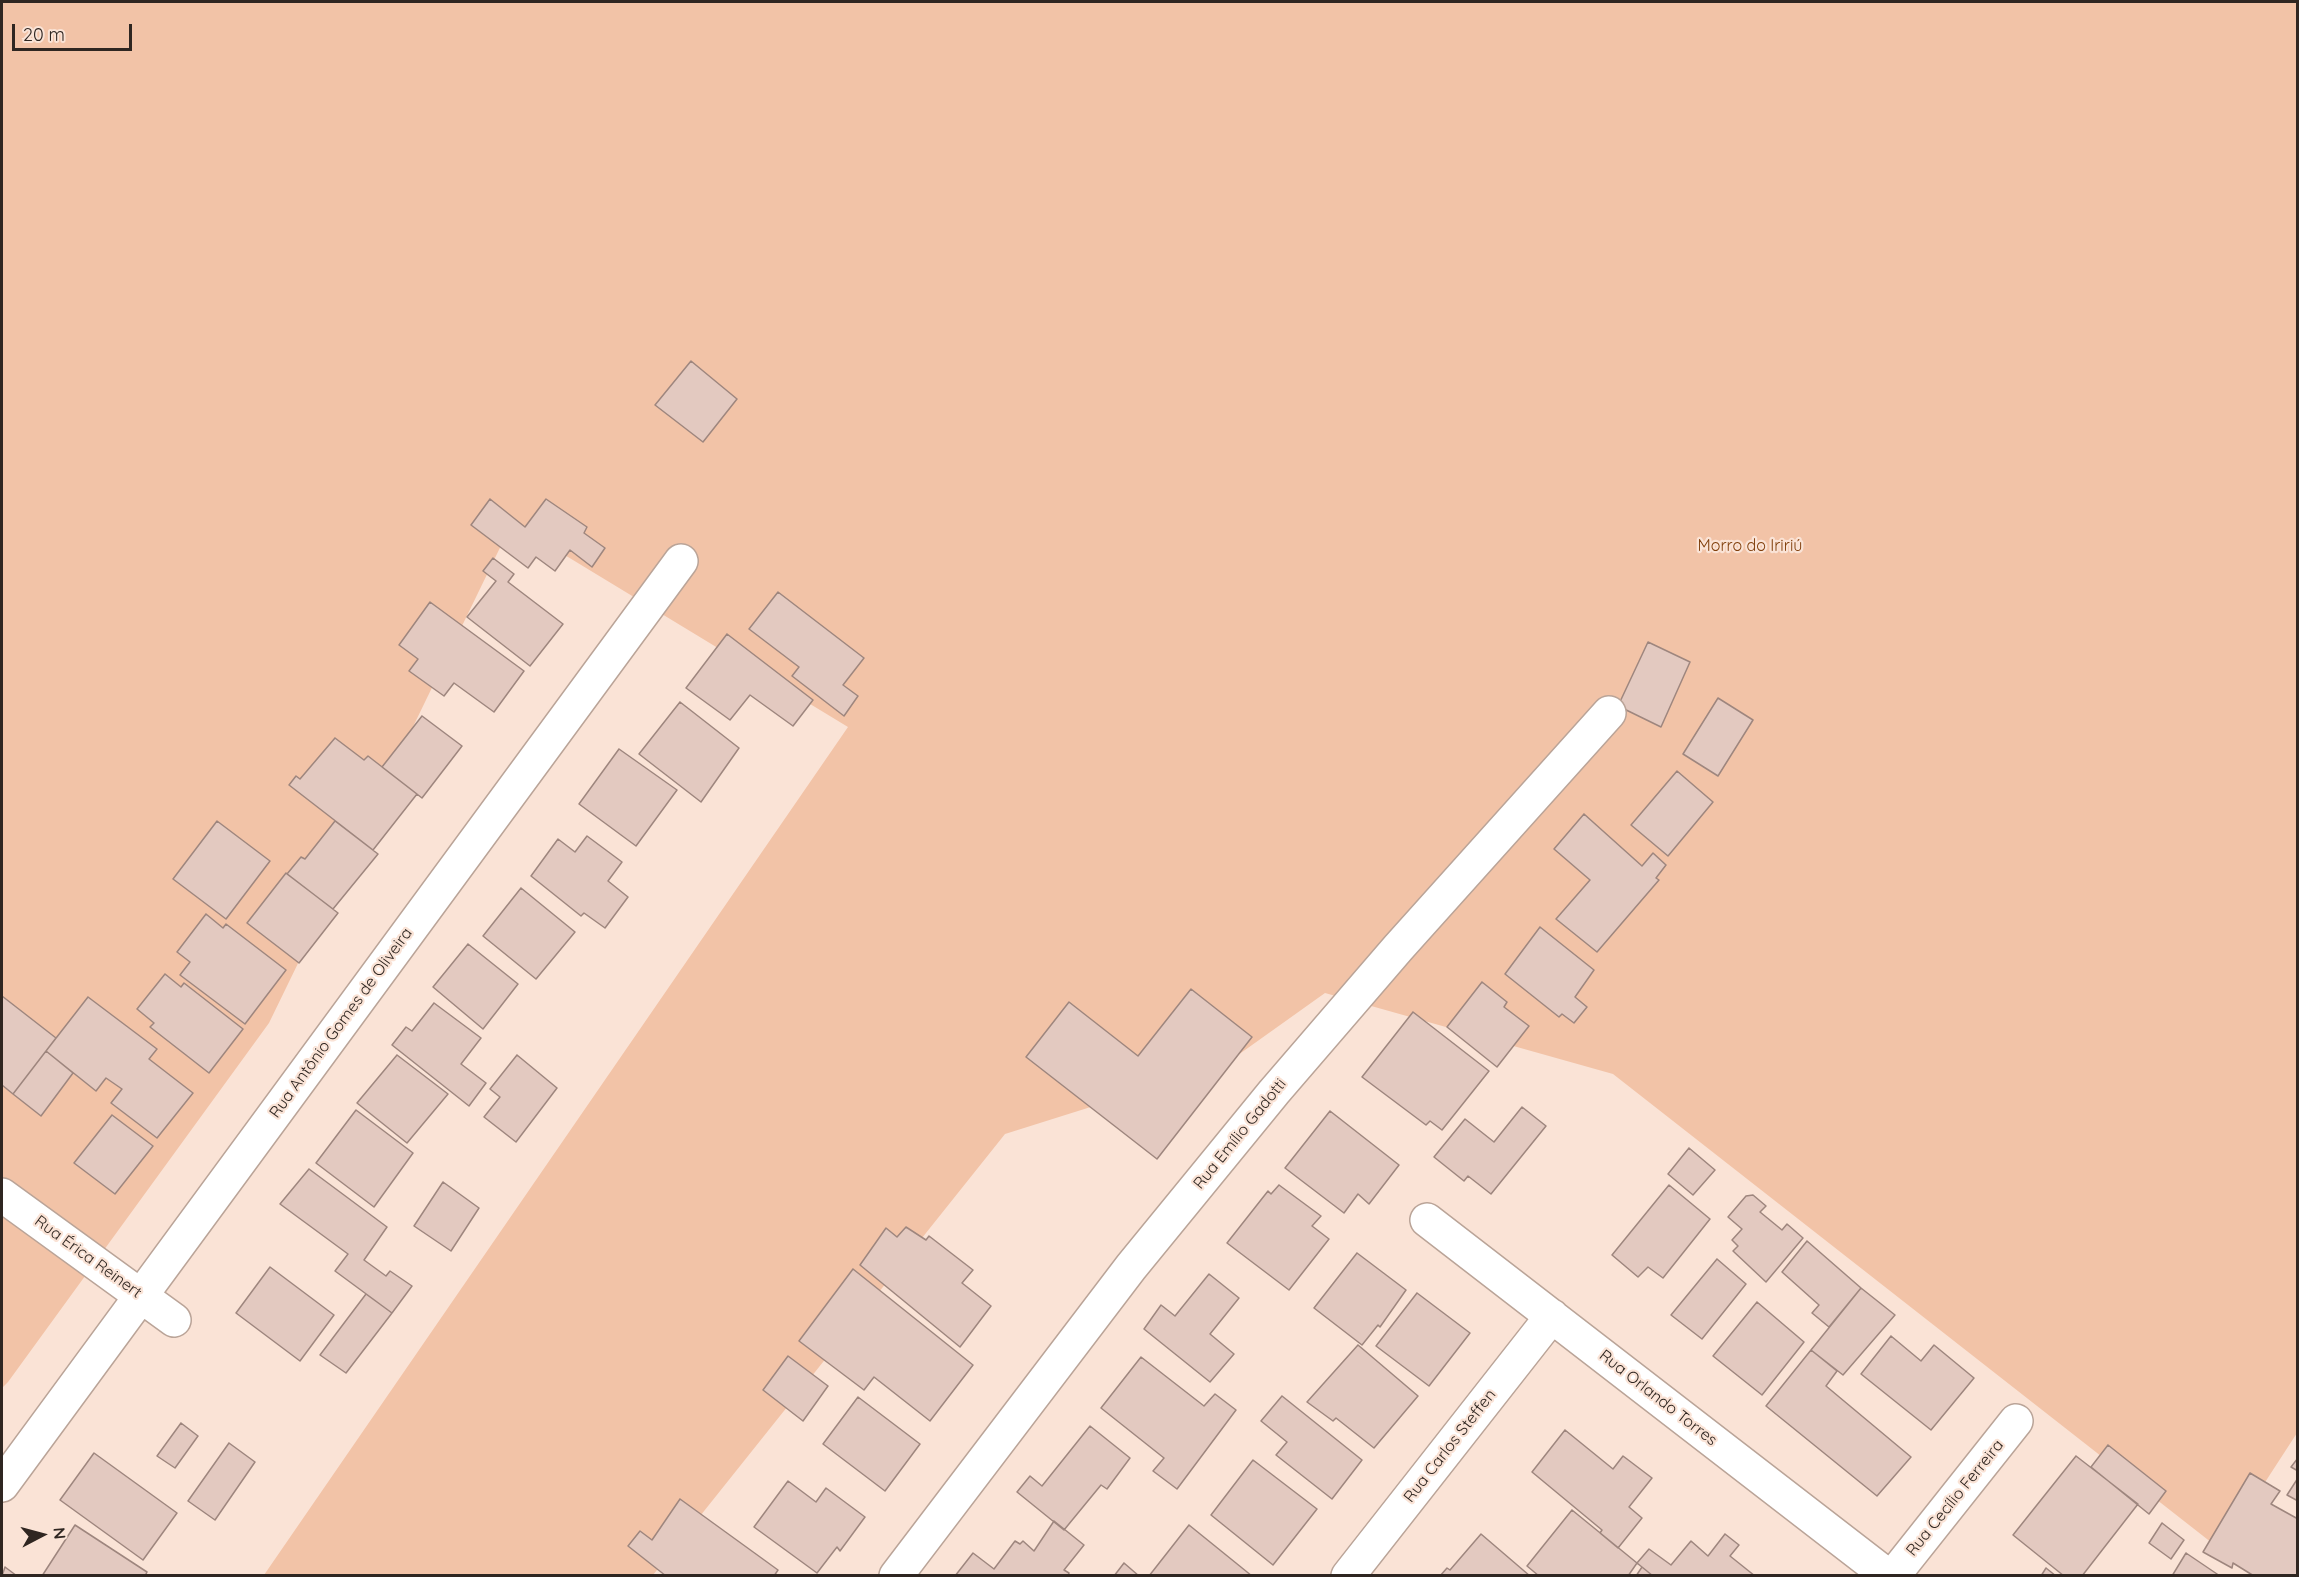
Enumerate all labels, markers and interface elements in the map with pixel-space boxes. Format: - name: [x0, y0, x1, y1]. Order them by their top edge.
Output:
- scale bar: [15, 12, 135, 50]
- text: 20 m: [23, 23, 65, 46]
- park label: Morro do Iririú: [1698, 536, 1802, 556]
- street label: Rua Antônio Gomes de Oliveira: [266, 924, 416, 1122]
- street label: Rua Emílio Gadotti: [1190, 1075, 1290, 1193]
- street label: Rua Érica Reinert: [31, 1212, 145, 1302]
- street label: Rua Orlando Torres: [1595, 1346, 1721, 1450]
- street label: Rua Carlos Steffen: [1400, 1386, 1500, 1506]
- street label: Rua Cecílio Ferreira: [1902, 1436, 2008, 1560]
- north arrow: [12, 1505, 72, 1565]
- text: N: [49, 1526, 70, 1540]

